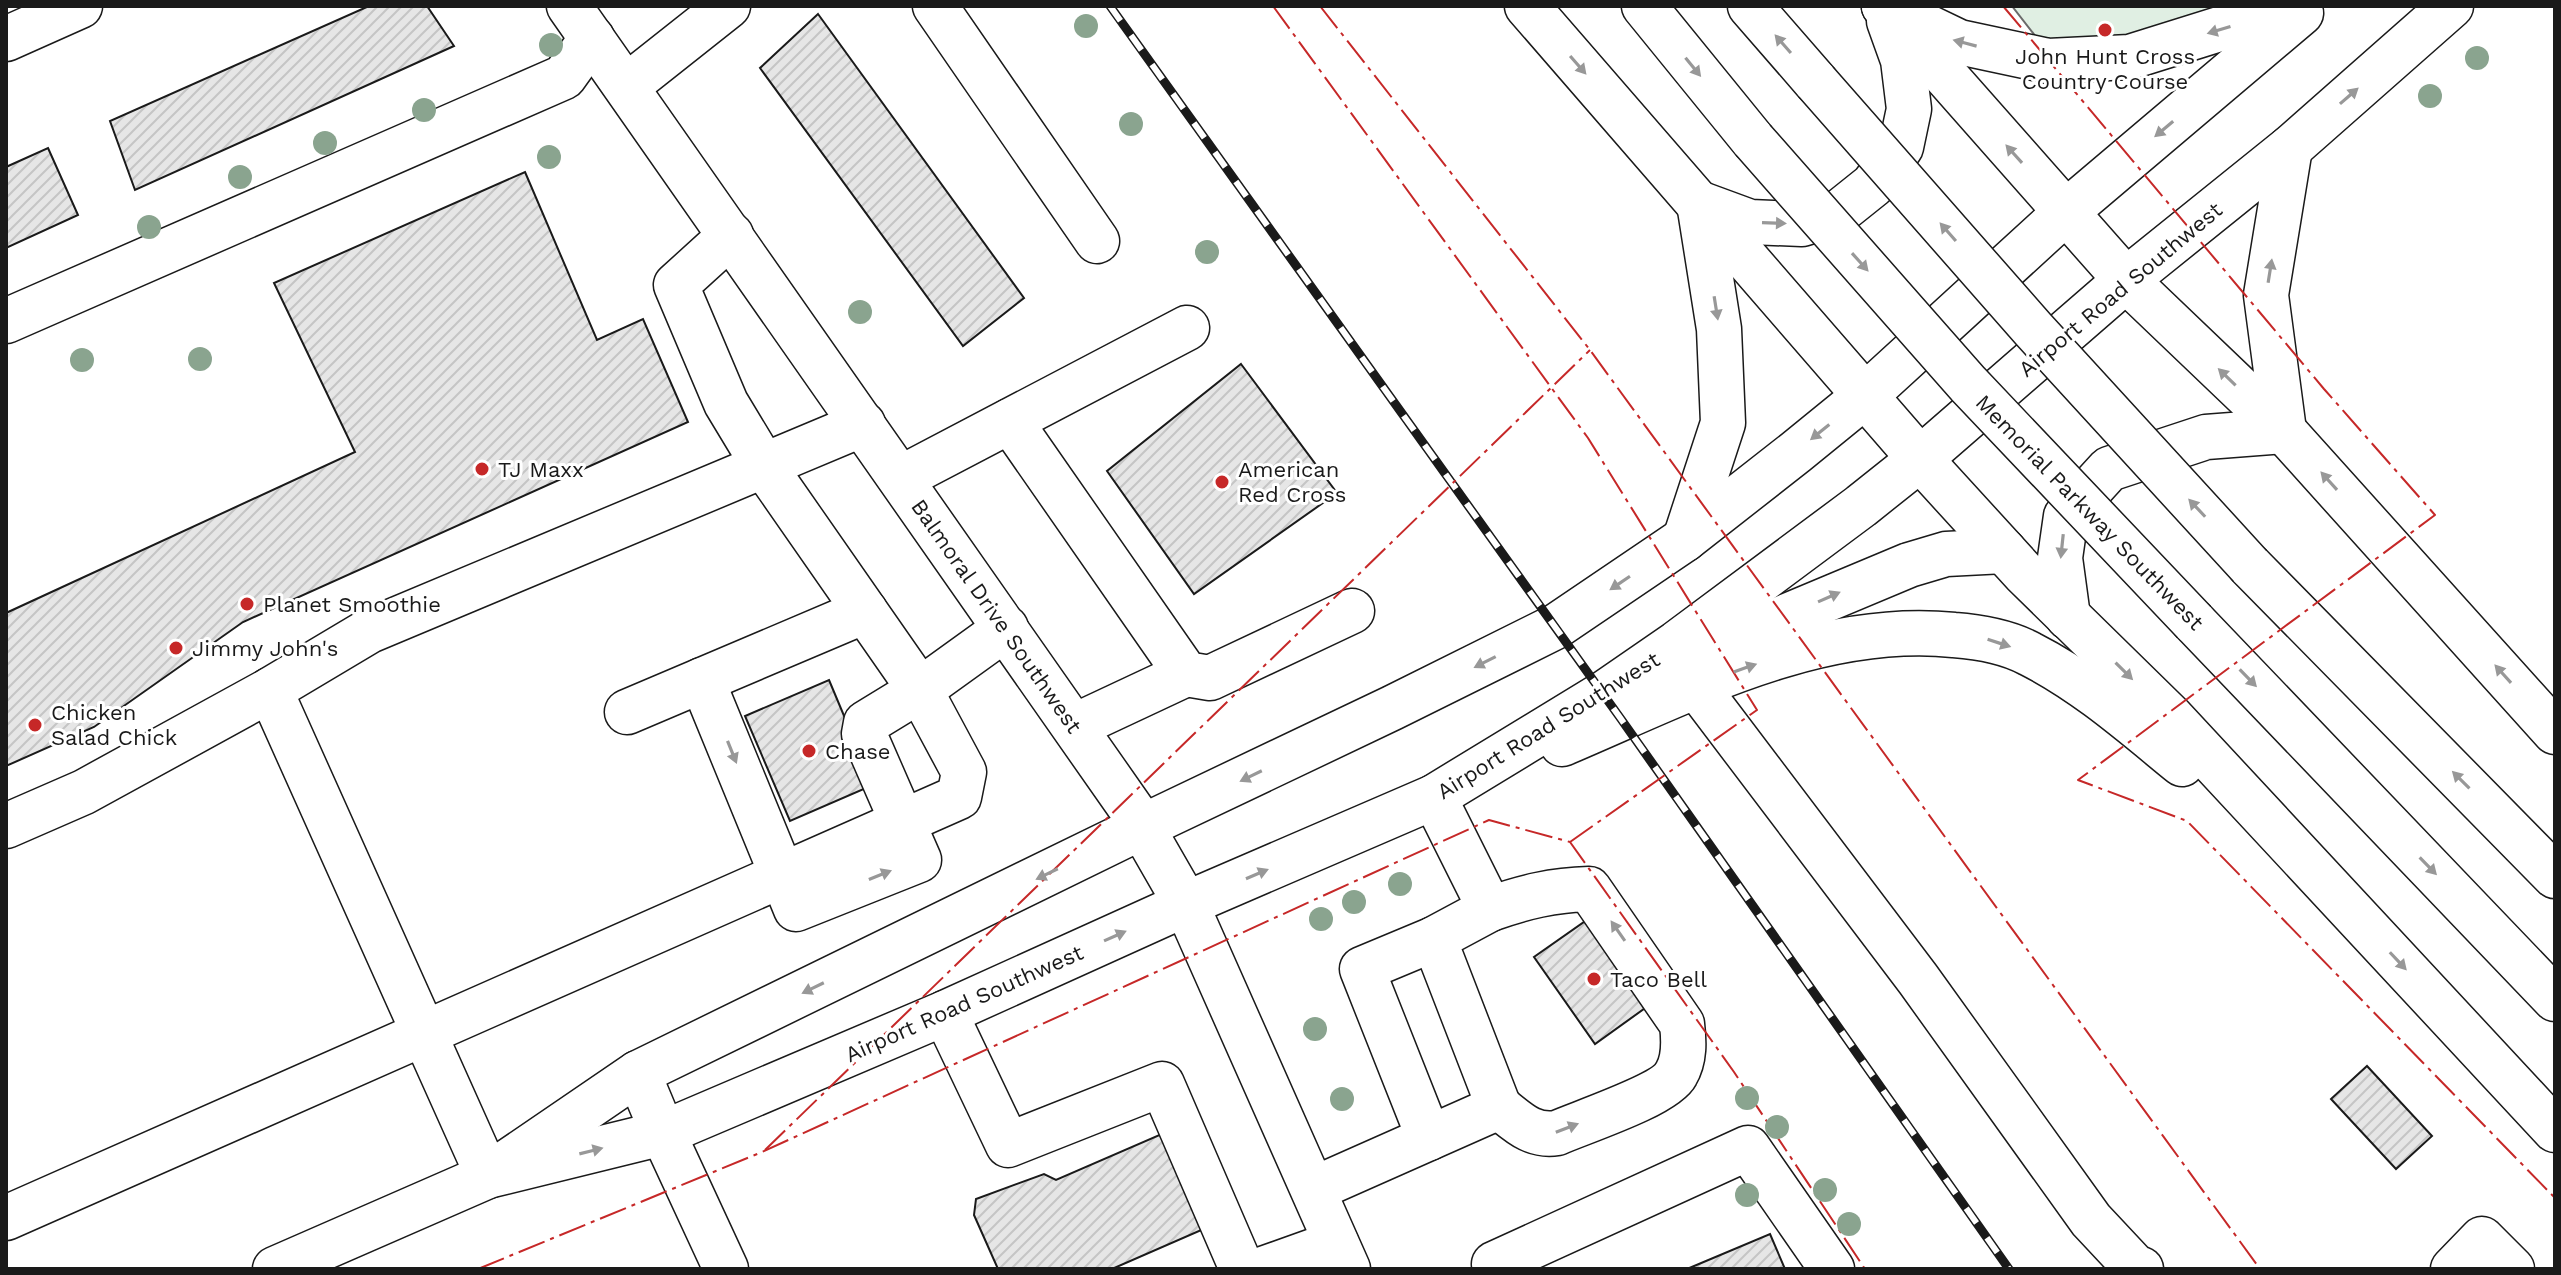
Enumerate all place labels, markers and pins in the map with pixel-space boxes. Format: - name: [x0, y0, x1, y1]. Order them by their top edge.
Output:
- marker: John Hunt Cross Country Course: [2096, 21, 2114, 39]
- place label: John Hunt Cross Country Course: [2015, 44, 2195, 94]
- place label: TJ Maxx: [498, 457, 584, 482]
- place label: American Red Cross: [1238, 457, 1346, 507]
- marker: TJ Maxx: [473, 460, 491, 478]
- marker: American Red Cross: [1213, 473, 1231, 491]
- place label: Planet Smoothie: [263, 592, 441, 617]
- marker: Planet Smoothie: [238, 595, 256, 613]
- place label: Jimmy John's: [192, 636, 338, 661]
- marker: Jimmy John's: [167, 639, 185, 657]
- place label: Chicken Salad Chick: [51, 700, 177, 750]
- marker: Chicken Salad Chick: [26, 716, 44, 734]
- place label: Chase: [825, 739, 890, 764]
- marker: Chase: [800, 742, 818, 760]
- place label: Taco Bell: [1610, 967, 1707, 992]
- marker: Taco Bell: [1585, 970, 1603, 988]

